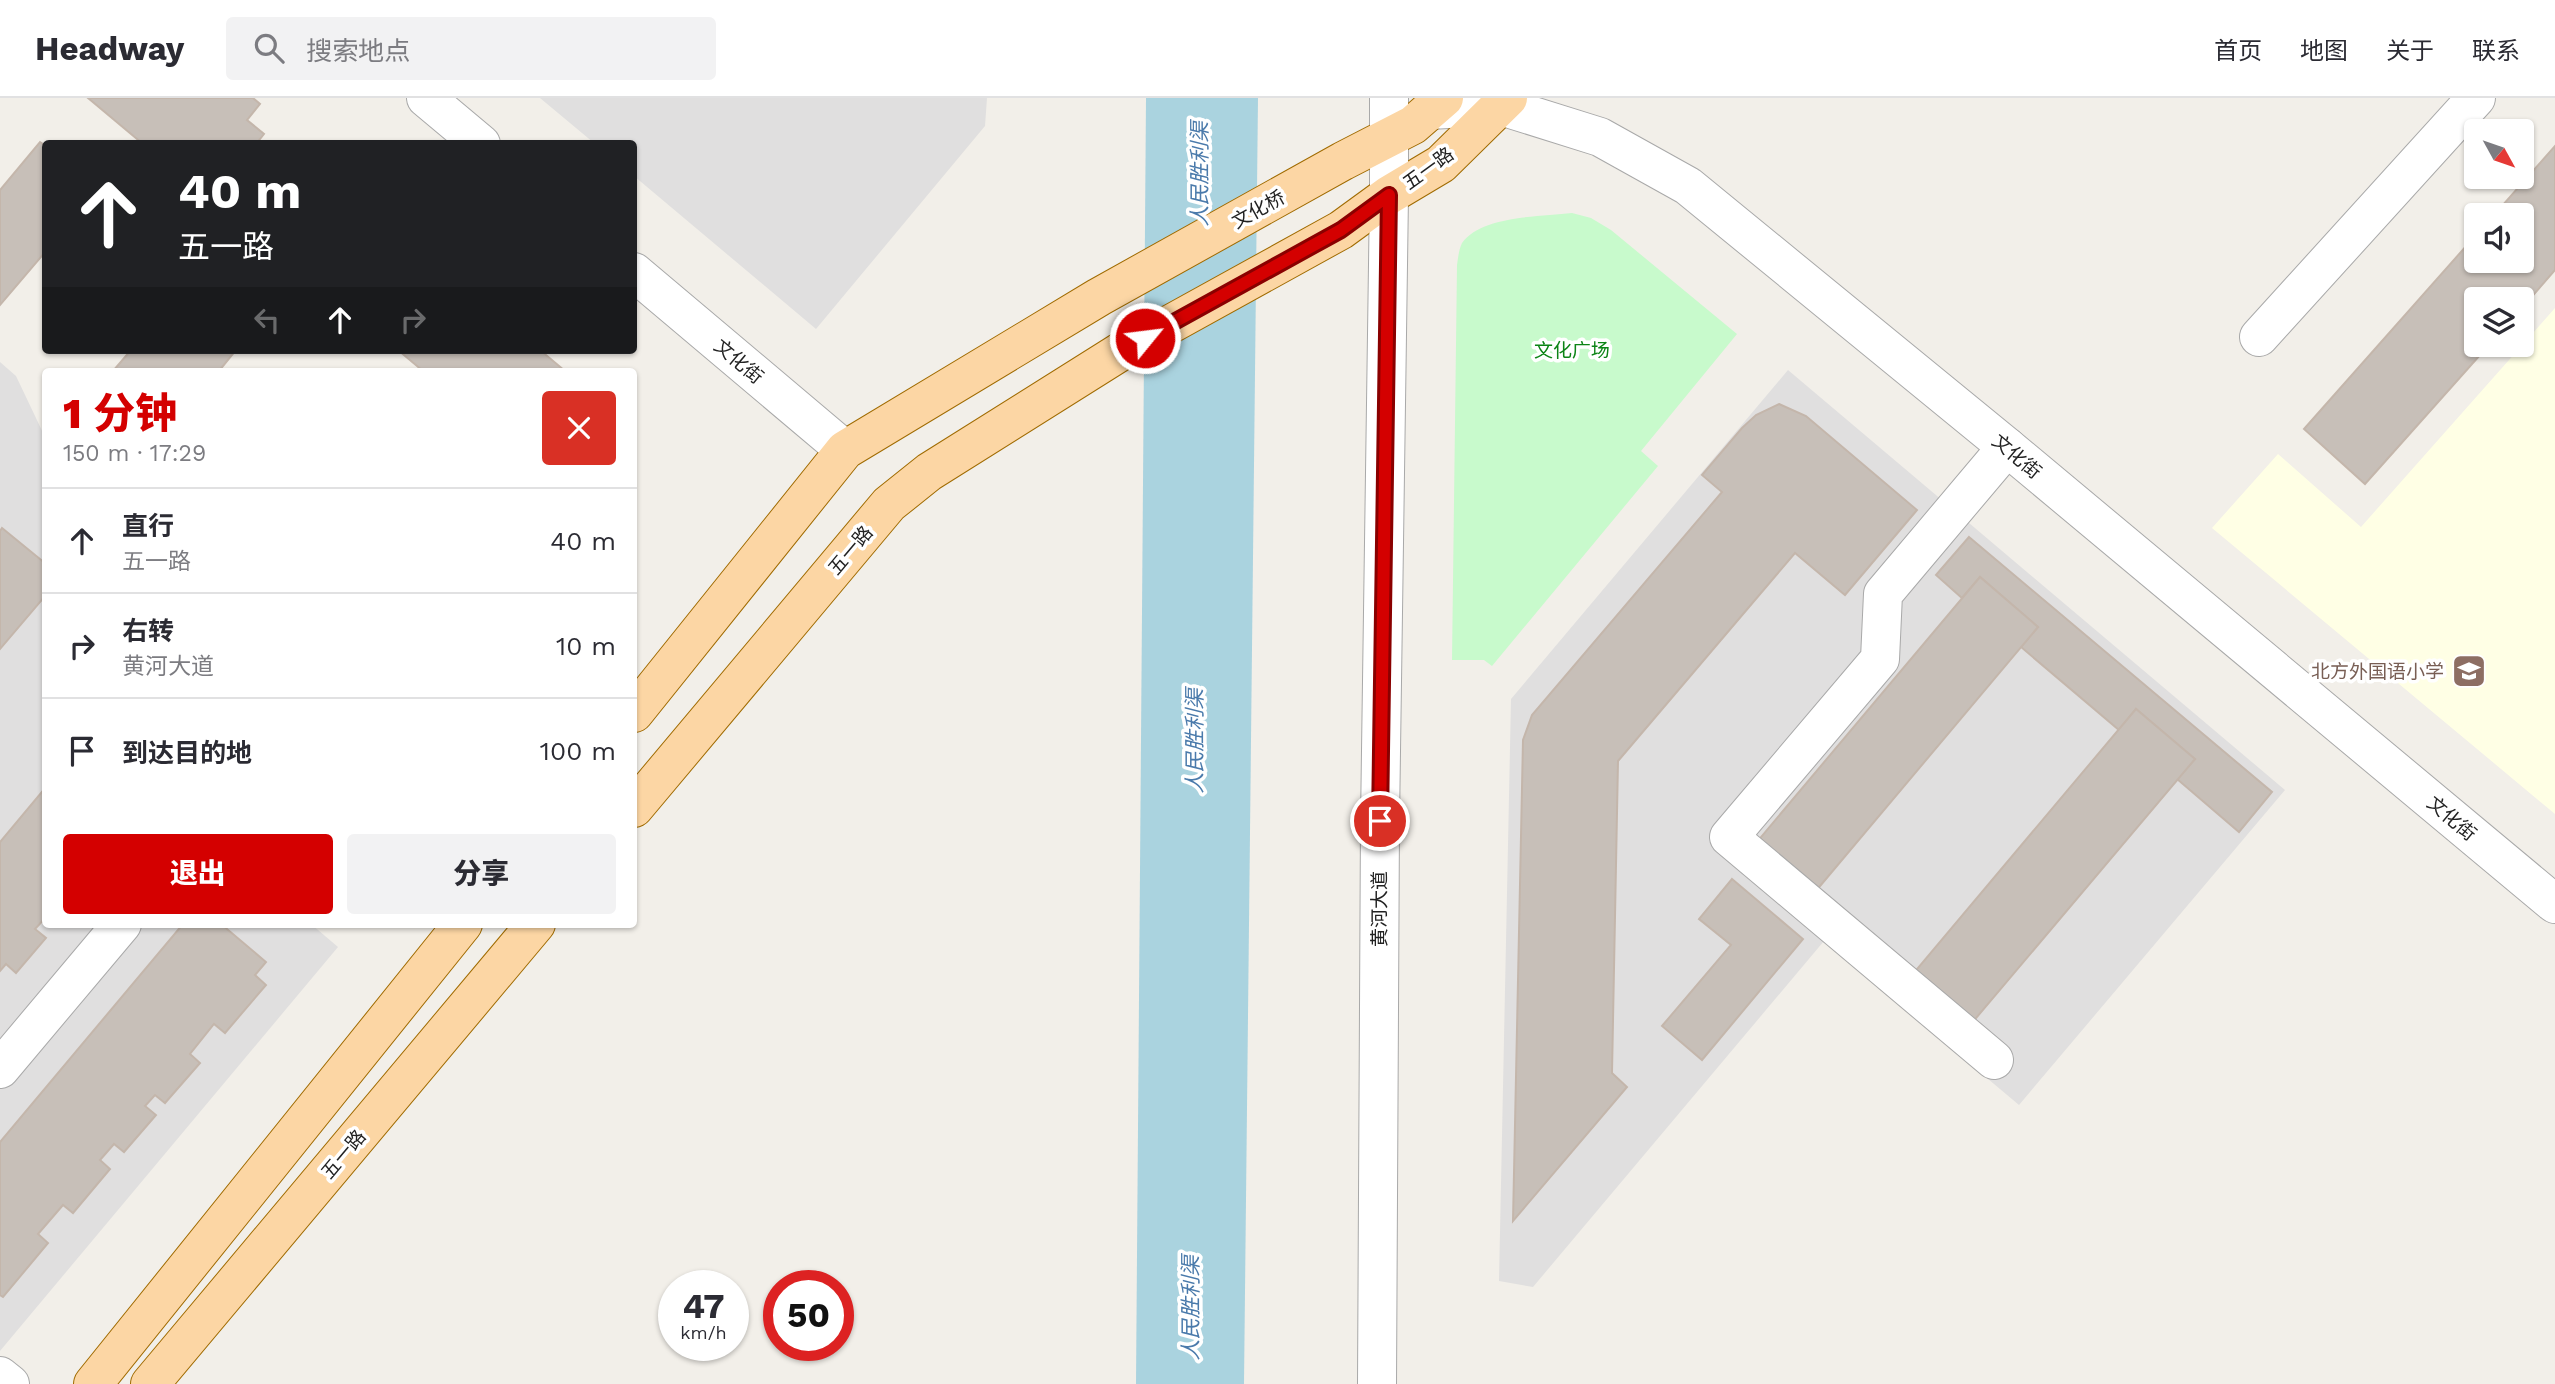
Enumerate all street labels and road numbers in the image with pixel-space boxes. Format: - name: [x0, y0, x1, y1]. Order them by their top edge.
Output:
- street label: 五一路: [1398, 142, 1458, 194]
- street label: 文化桥: [1228, 186, 1289, 233]
- street label: 文化街: [709, 334, 768, 389]
- street label: 文化街: [1987, 429, 2046, 484]
- street label: 五一路: [823, 521, 878, 580]
- street label: 文化街: [2422, 791, 2481, 846]
- street label: 黄河大道: [1368, 871, 1391, 947]
- street label: 五一路: [316, 1125, 371, 1184]

